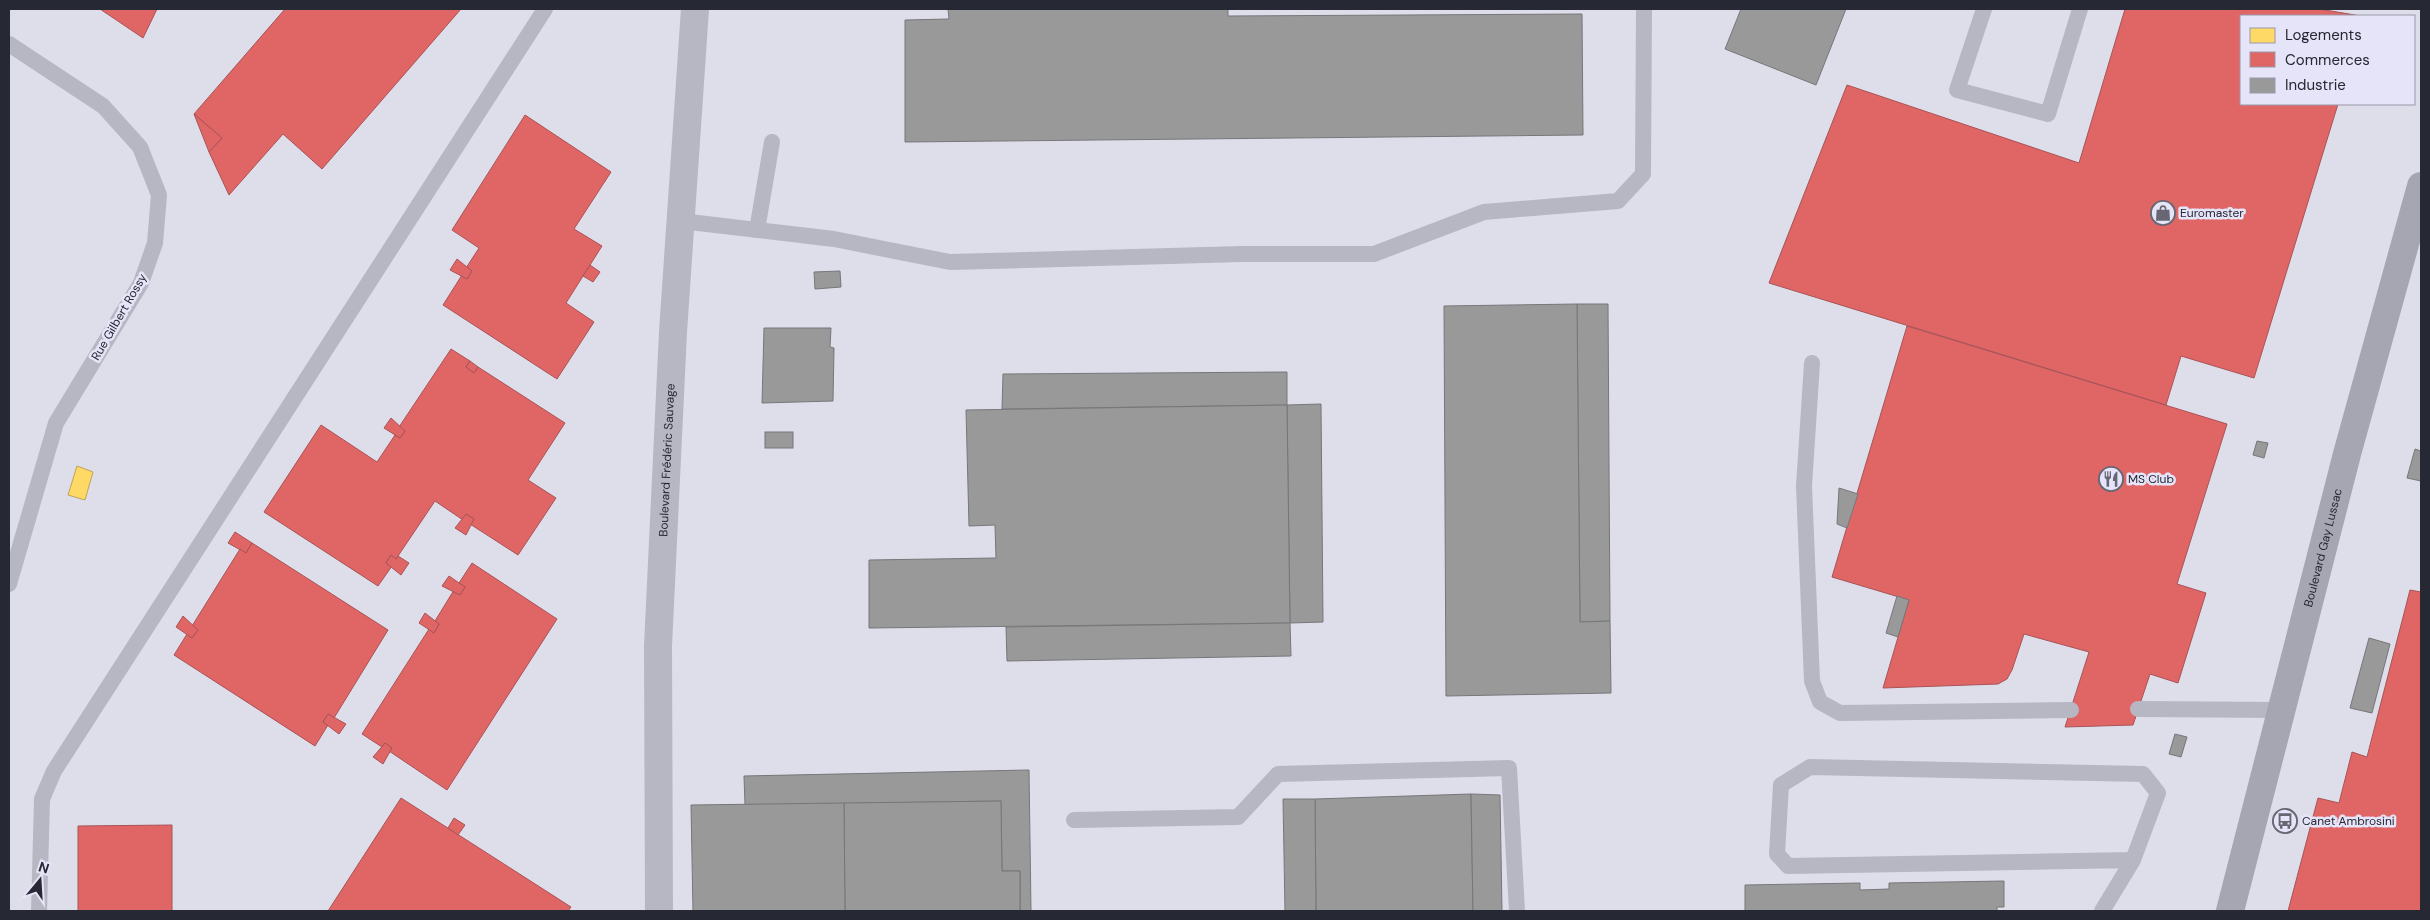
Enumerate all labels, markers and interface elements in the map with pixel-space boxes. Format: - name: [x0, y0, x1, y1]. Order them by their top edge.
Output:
- legend: [2240, 15, 2415, 105]
- text: Logements: [2285, 25, 2362, 45]
- text: Commerces: [2285, 50, 2370, 70]
- text: Industrie: [2285, 75, 2346, 95]
- shop icon: Euromaster: [2150, 200, 2176, 226]
- place label: Euromaster: [2180, 205, 2244, 221]
- street label: Rue Gilbert Rossy: [88, 270, 151, 363]
- street label: Boulevard Frédéric Sauvage: [655, 383, 679, 537]
- restaurant icon: MS Club: [2098, 466, 2124, 492]
- place label: MS Club: [2128, 471, 2174, 487]
- street label: Boulevard Gay Lussac: [2300, 486, 2346, 609]
- bus stop icon: Canet Ambrosini: [2272, 808, 2298, 834]
- place label: Canet Ambrosini: [2302, 813, 2395, 829]
- north arrow: [15, 855, 65, 905]
- text: N: [36, 857, 52, 878]

